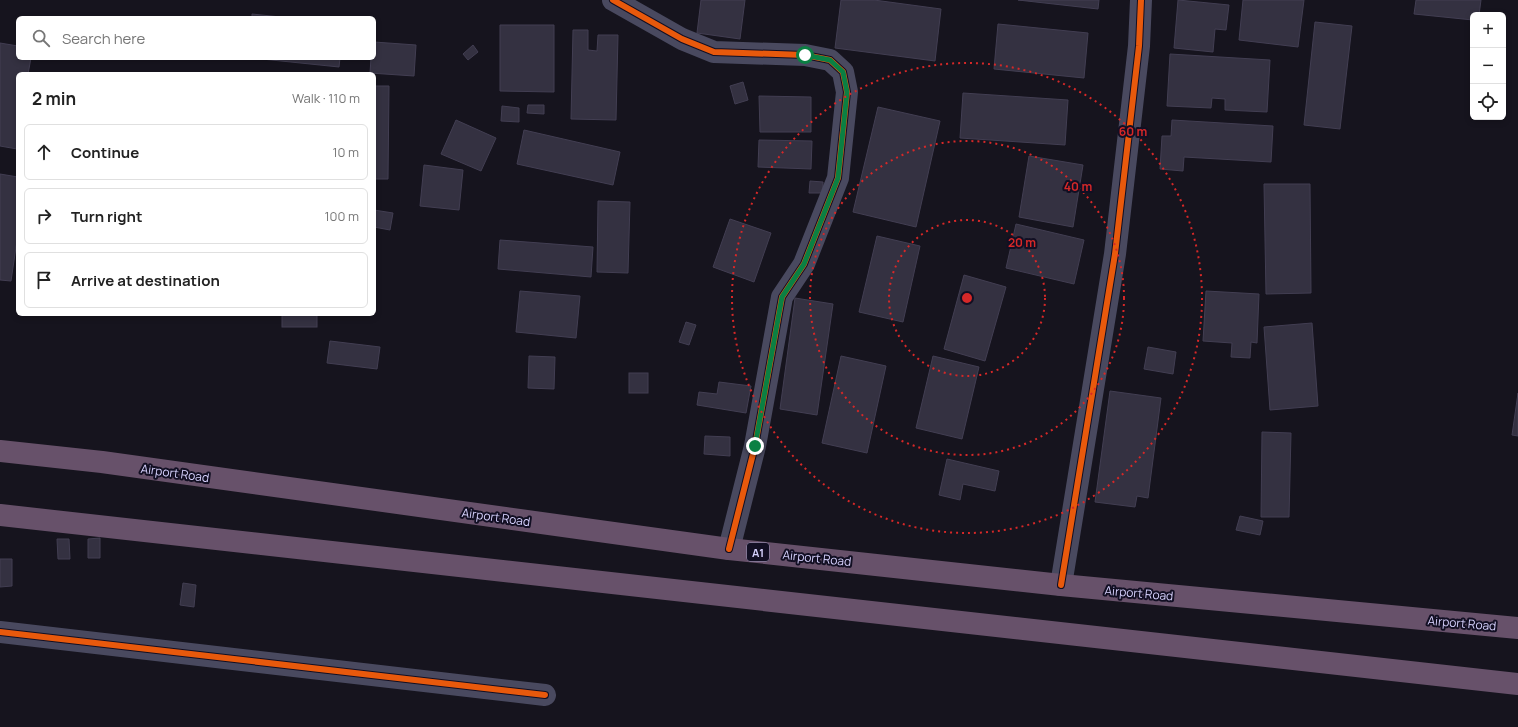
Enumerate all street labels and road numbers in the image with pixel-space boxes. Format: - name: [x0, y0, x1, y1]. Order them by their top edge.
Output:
- street label: Airport Road: [140, 460, 210, 486]
- street label: Airport Road: [461, 504, 531, 530]
- road number: A1: [747, 543, 769, 561]
- street label: Airport Road: [782, 546, 852, 570]
- street label: Airport Road: [1104, 582, 1174, 604]
- street label: Airport Road: [1427, 612, 1497, 634]

